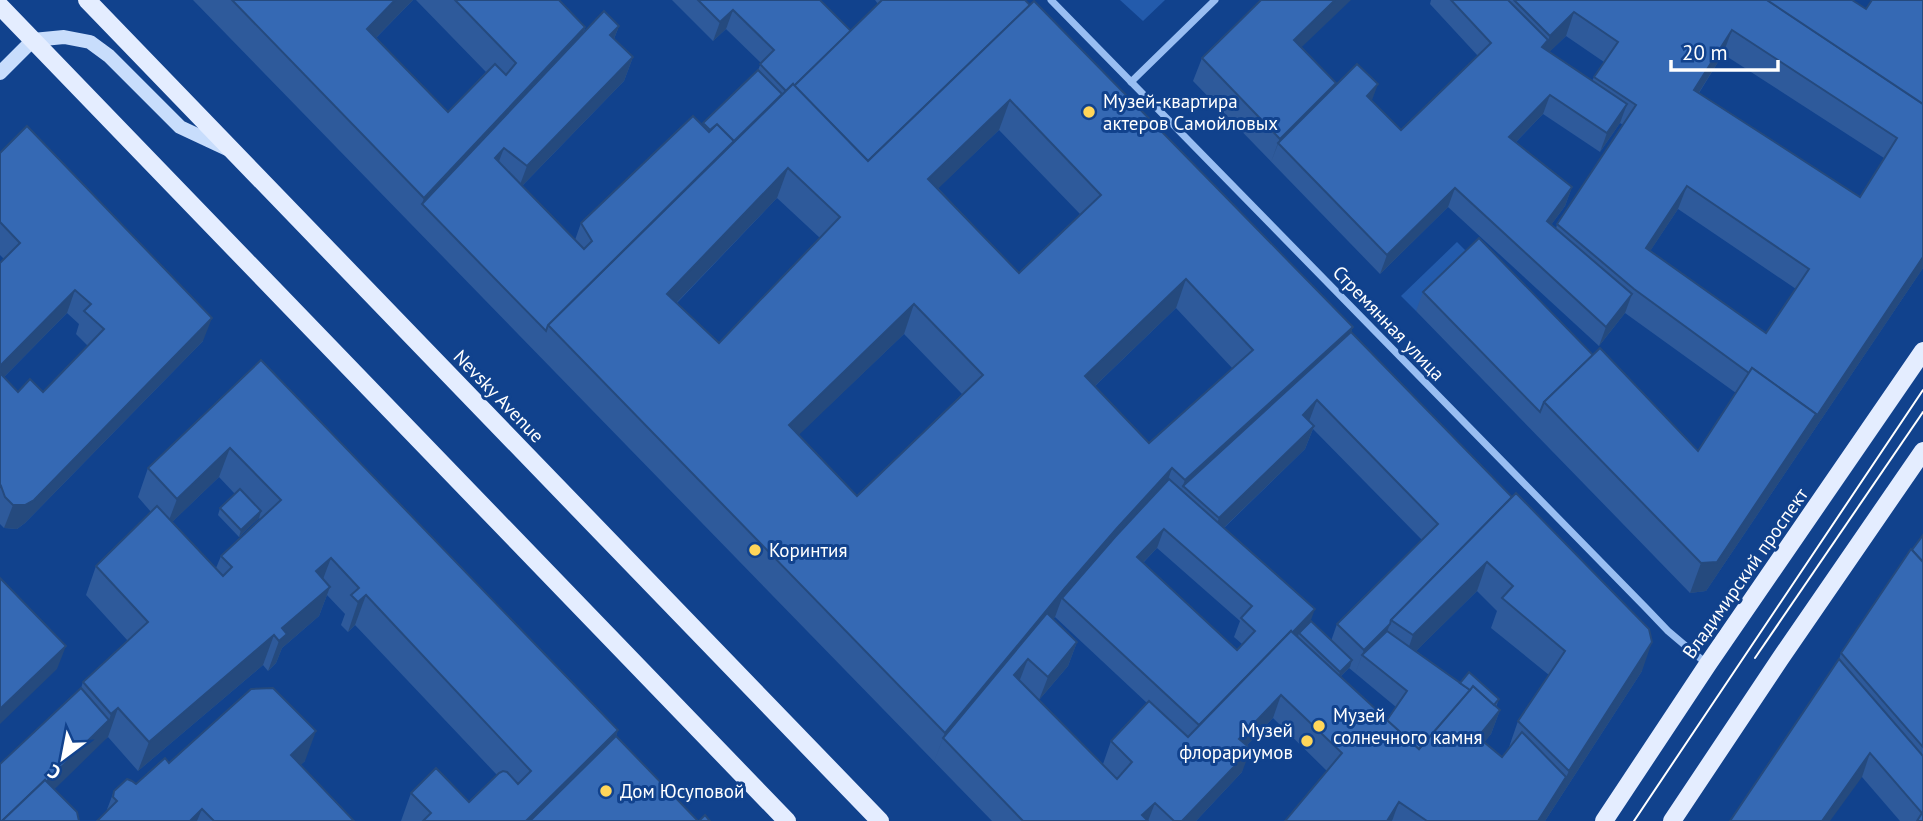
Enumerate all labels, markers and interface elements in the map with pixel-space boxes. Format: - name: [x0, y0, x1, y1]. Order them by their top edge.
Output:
- scale bar: [1671, 28, 1778, 72]
- text: 20 m: [1682, 39, 1728, 66]
- place label: Музей-квартира актеров Самойловых: [1103, 89, 1278, 135]
- marker: Музей-квартира актеров Самойловых: [1081, 104, 1097, 120]
- street label: Стремянная улица: [1328, 260, 1450, 386]
- street label: Nevsky Avenue: [449, 344, 549, 448]
- street label: Владимирский проспект: [1677, 483, 1813, 663]
- place label: Коринтия: [769, 538, 847, 562]
- marker: Коринтия: [747, 542, 763, 558]
- place label: Музей солнечного камня: [1333, 703, 1482, 749]
- place label: Музей флорариумов: [1179, 718, 1293, 764]
- marker: Музей солнечного камня: [1311, 718, 1327, 734]
- north arrow: [28, 723, 98, 793]
- marker: Музей флорариумов: [1299, 733, 1315, 749]
- text: С: [43, 759, 65, 785]
- place label: Дом Юсуповой: [620, 779, 744, 803]
- marker: Дом Юсуповой: [598, 783, 614, 799]

